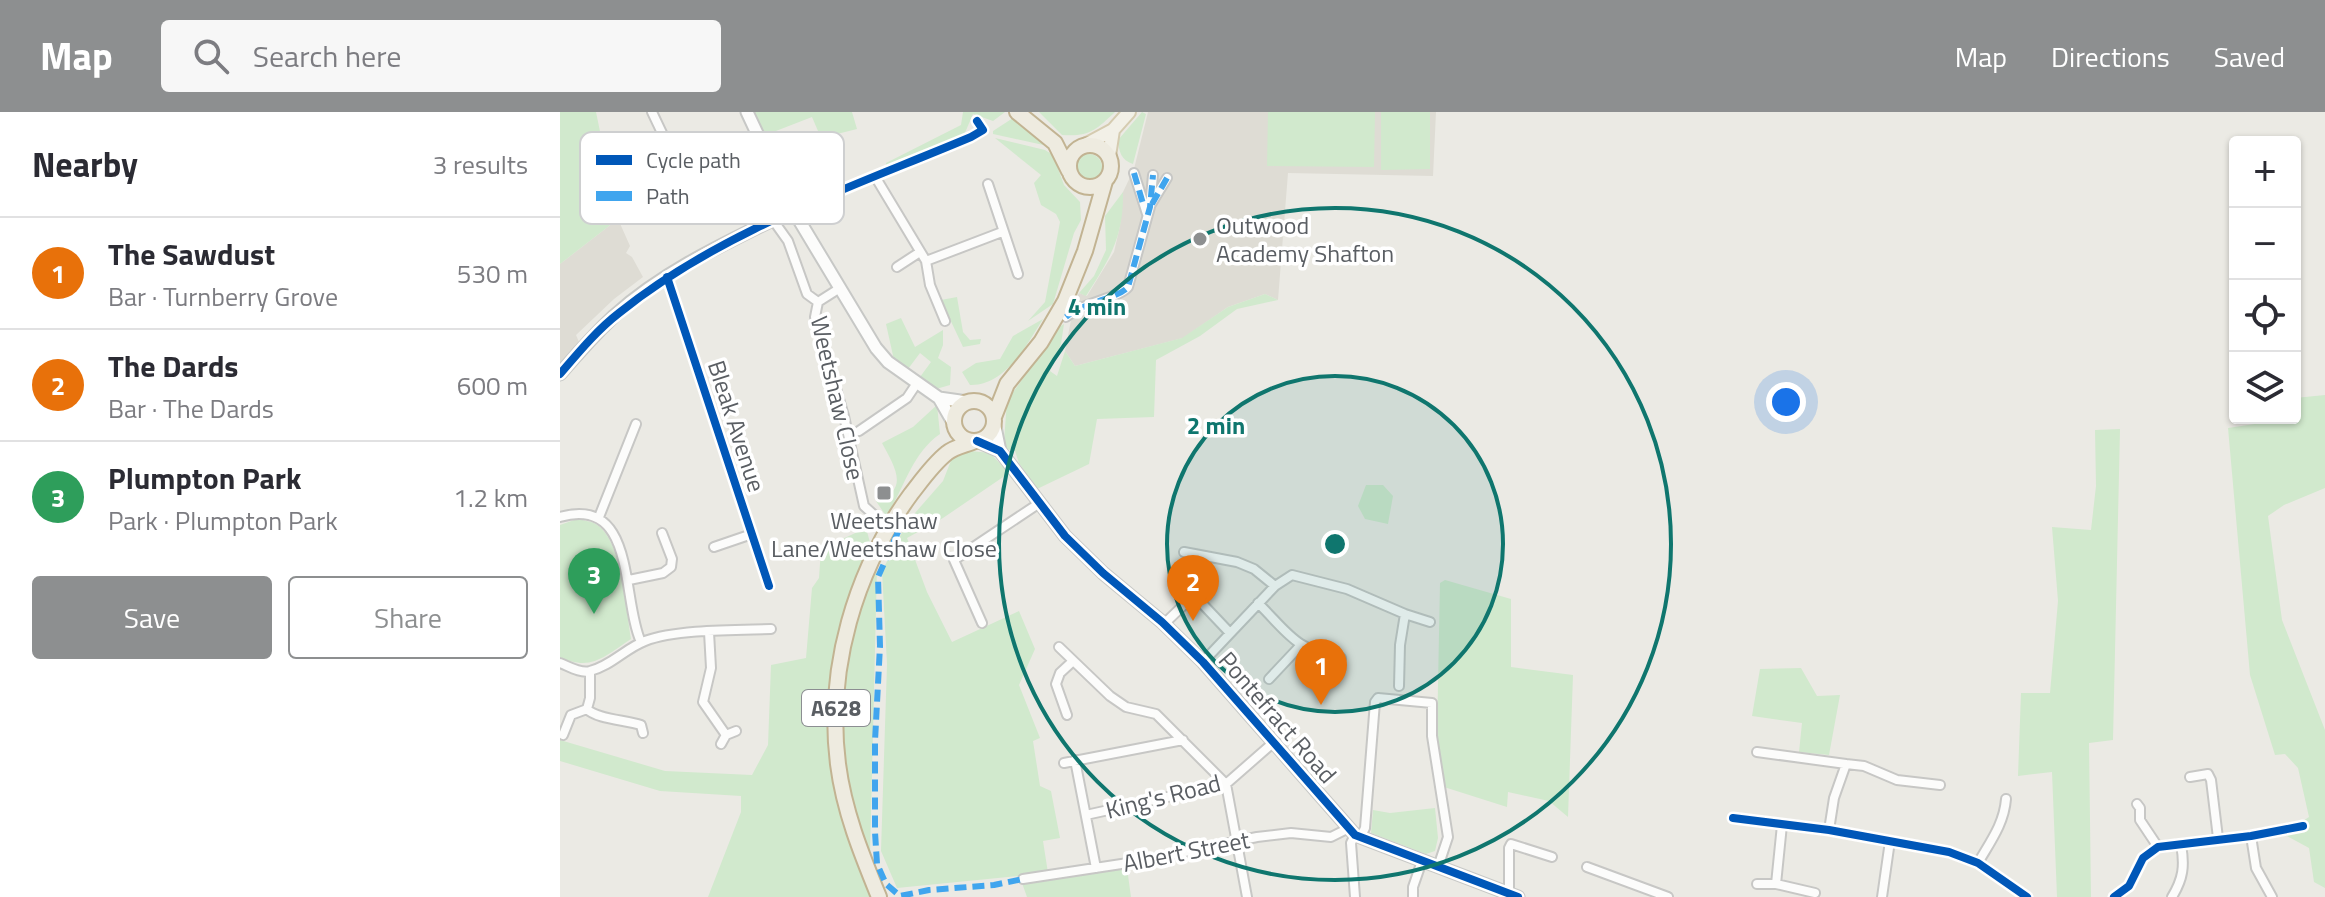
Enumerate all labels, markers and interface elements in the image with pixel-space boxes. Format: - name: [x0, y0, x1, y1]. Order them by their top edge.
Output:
- search box: [161, 20, 721, 92]
- text: Map: [40, 27, 113, 85]
- text: Search here: [253, 33, 402, 79]
- icon: search: [189, 34, 233, 78]
- text: Map: [1955, 35, 2007, 78]
- text: Directions: [2051, 35, 2170, 78]
- text: Saved: [2214, 35, 2285, 78]
- legend: [580, 132, 844, 224]
- map controls: [2229, 136, 2301, 424]
- button: +: [2229, 136, 2301, 208]
- text: Nearby: [32, 138, 138, 190]
- text: Cycle path: [646, 143, 741, 177]
- text: 3 results: [433, 145, 528, 184]
- text: Path: [646, 179, 690, 213]
- place label: Outwood Academy Shafton: [1216, 207, 1394, 271]
- button: −: [2229, 208, 2301, 280]
- marker: Outwood Academy Shafton: [1191, 230, 1209, 248]
- text: The Sawdust: [108, 231, 275, 277]
- text: 1: [51, 254, 65, 293]
- text: 530 m: [457, 254, 528, 293]
- text: Bar · Turnberry Grove: [108, 277, 338, 316]
- button: locate: [2229, 280, 2301, 352]
- text: 4 min: [1068, 288, 1126, 324]
- street label: Weetshaw Close: [802, 312, 874, 484]
- text: The Dards: [108, 343, 239, 389]
- button: layers: [2229, 352, 2301, 424]
- street label: Bleak Avenue: [699, 356, 775, 496]
- text: 2: [51, 366, 65, 405]
- text: 600 m: [457, 366, 528, 405]
- your location: [1766, 382, 1806, 422]
- text: Bar · The Dards: [108, 389, 274, 428]
- text: 2 min: [1187, 407, 1245, 443]
- text: Plumpton Park: [108, 455, 301, 501]
- text: 3: [51, 478, 65, 517]
- text: 1.2 km: [453, 478, 528, 517]
- marker: Weetshaw Lane/Weetshaw Close: [875, 484, 893, 502]
- text: Park · Plumpton Park: [108, 501, 338, 540]
- place label: Weetshaw Lane/Weetshaw Close: [771, 502, 997, 566]
- centre of rings: [1321, 530, 1349, 558]
- pin: 3: [568, 548, 620, 614]
- pin: 2: [1167, 555, 1219, 621]
- button: Save: [32, 576, 272, 659]
- button: Share: [288, 576, 528, 659]
- pin: 1: [1295, 639, 1347, 705]
- street label: Pontefract Road: [1210, 643, 1346, 791]
- road number: A628: [802, 690, 870, 726]
- street label: King's Road: [1102, 764, 1224, 828]
- street label: Albert Street: [1120, 821, 1253, 881]

